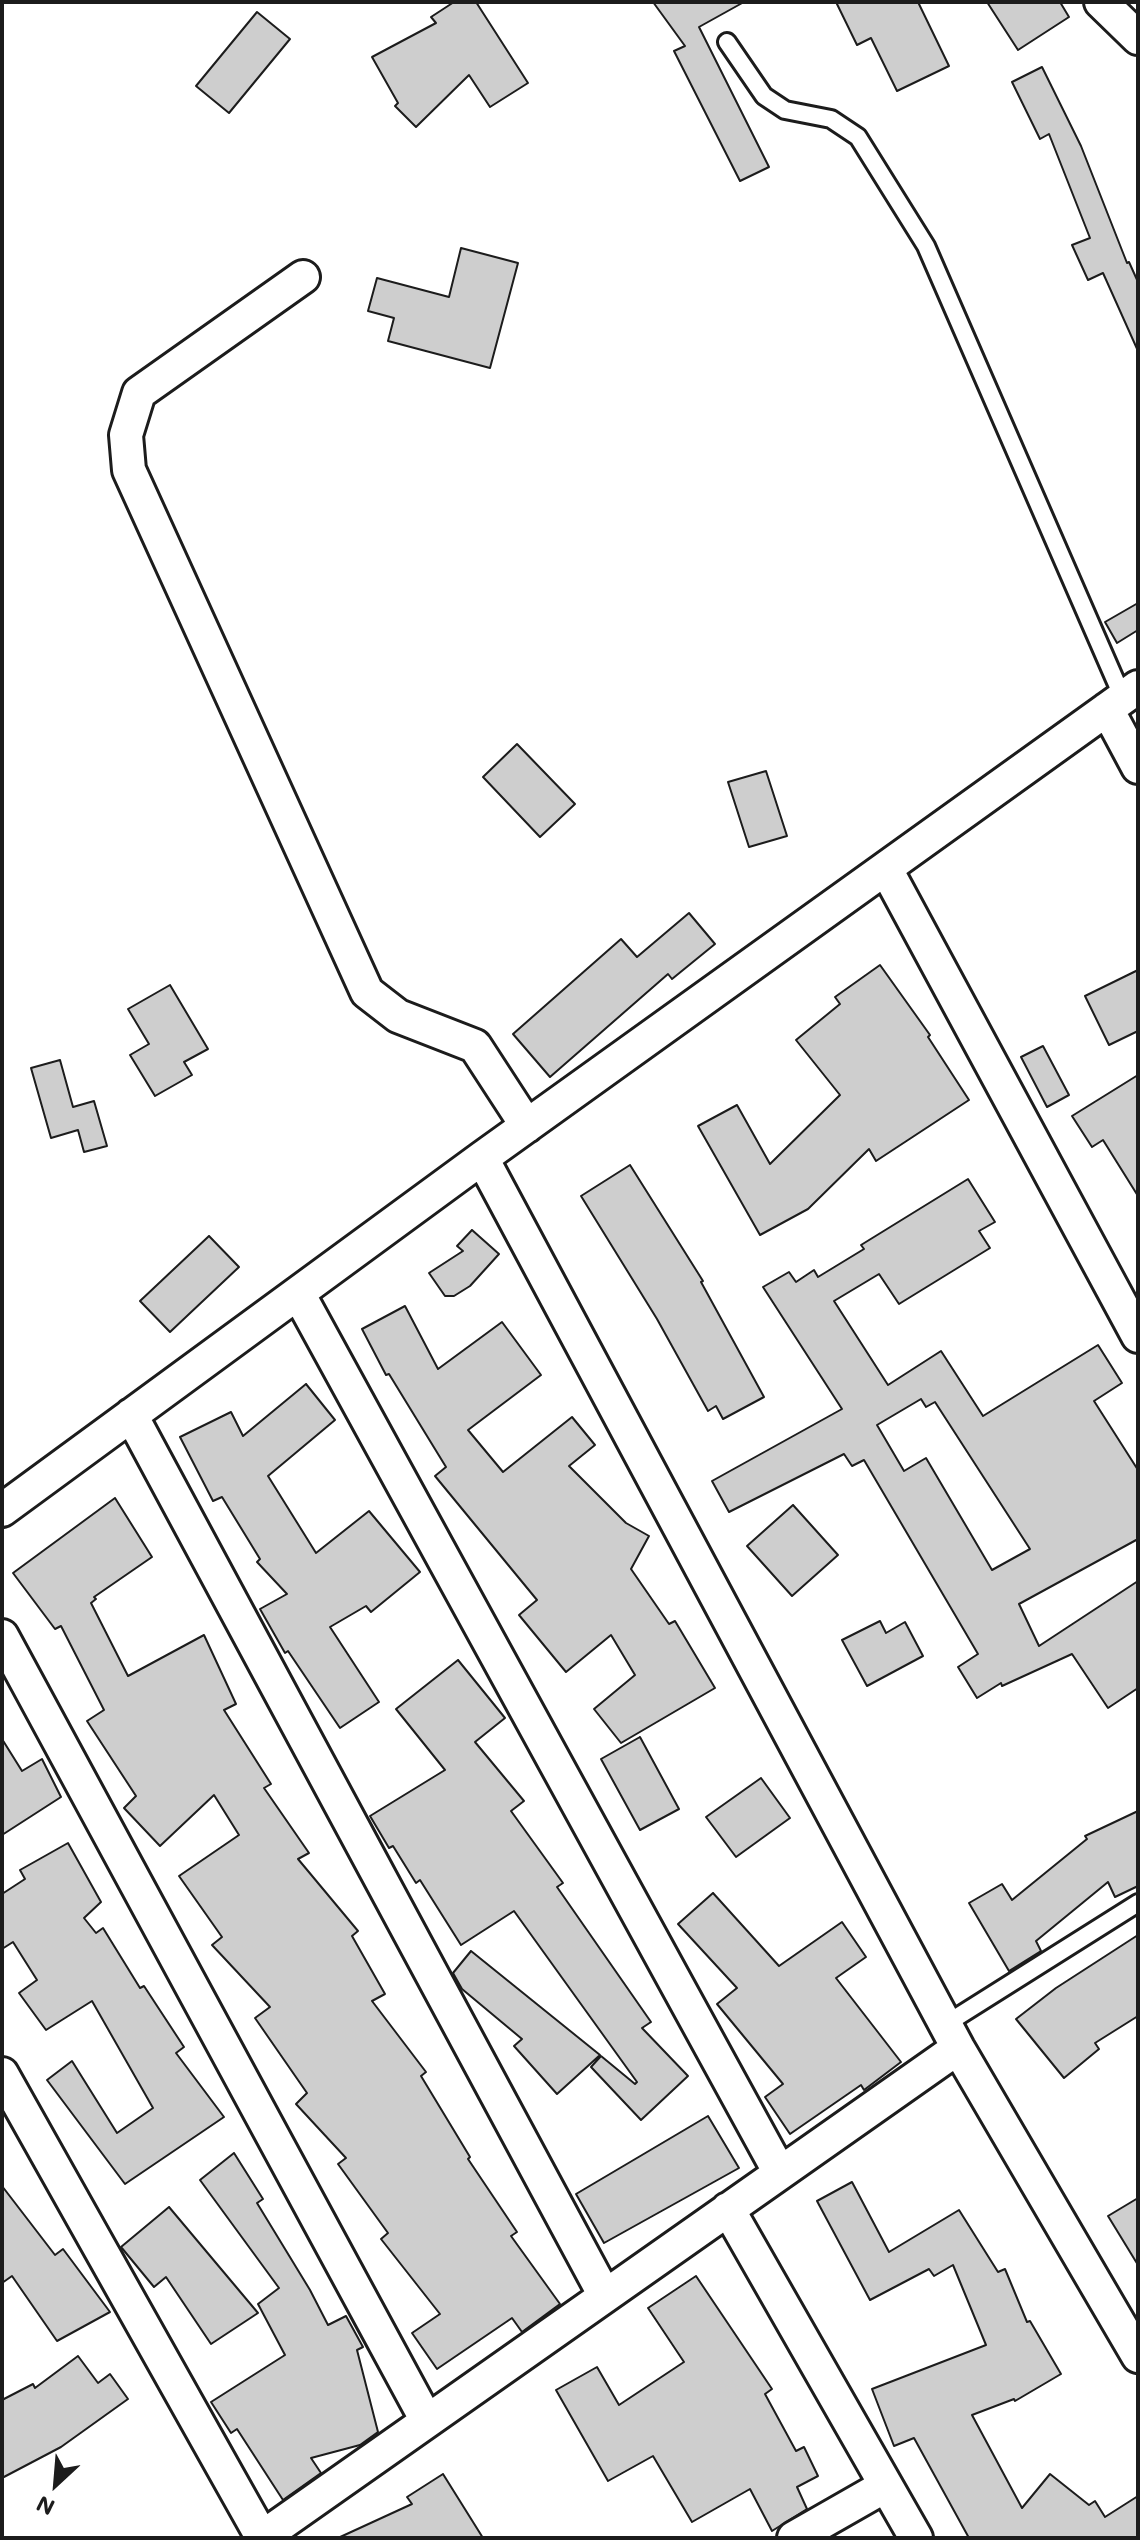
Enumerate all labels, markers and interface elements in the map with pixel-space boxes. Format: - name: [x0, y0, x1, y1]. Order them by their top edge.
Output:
- north arrow: [16, 2444, 96, 2524]
- text: N: [31, 2489, 59, 2523]

